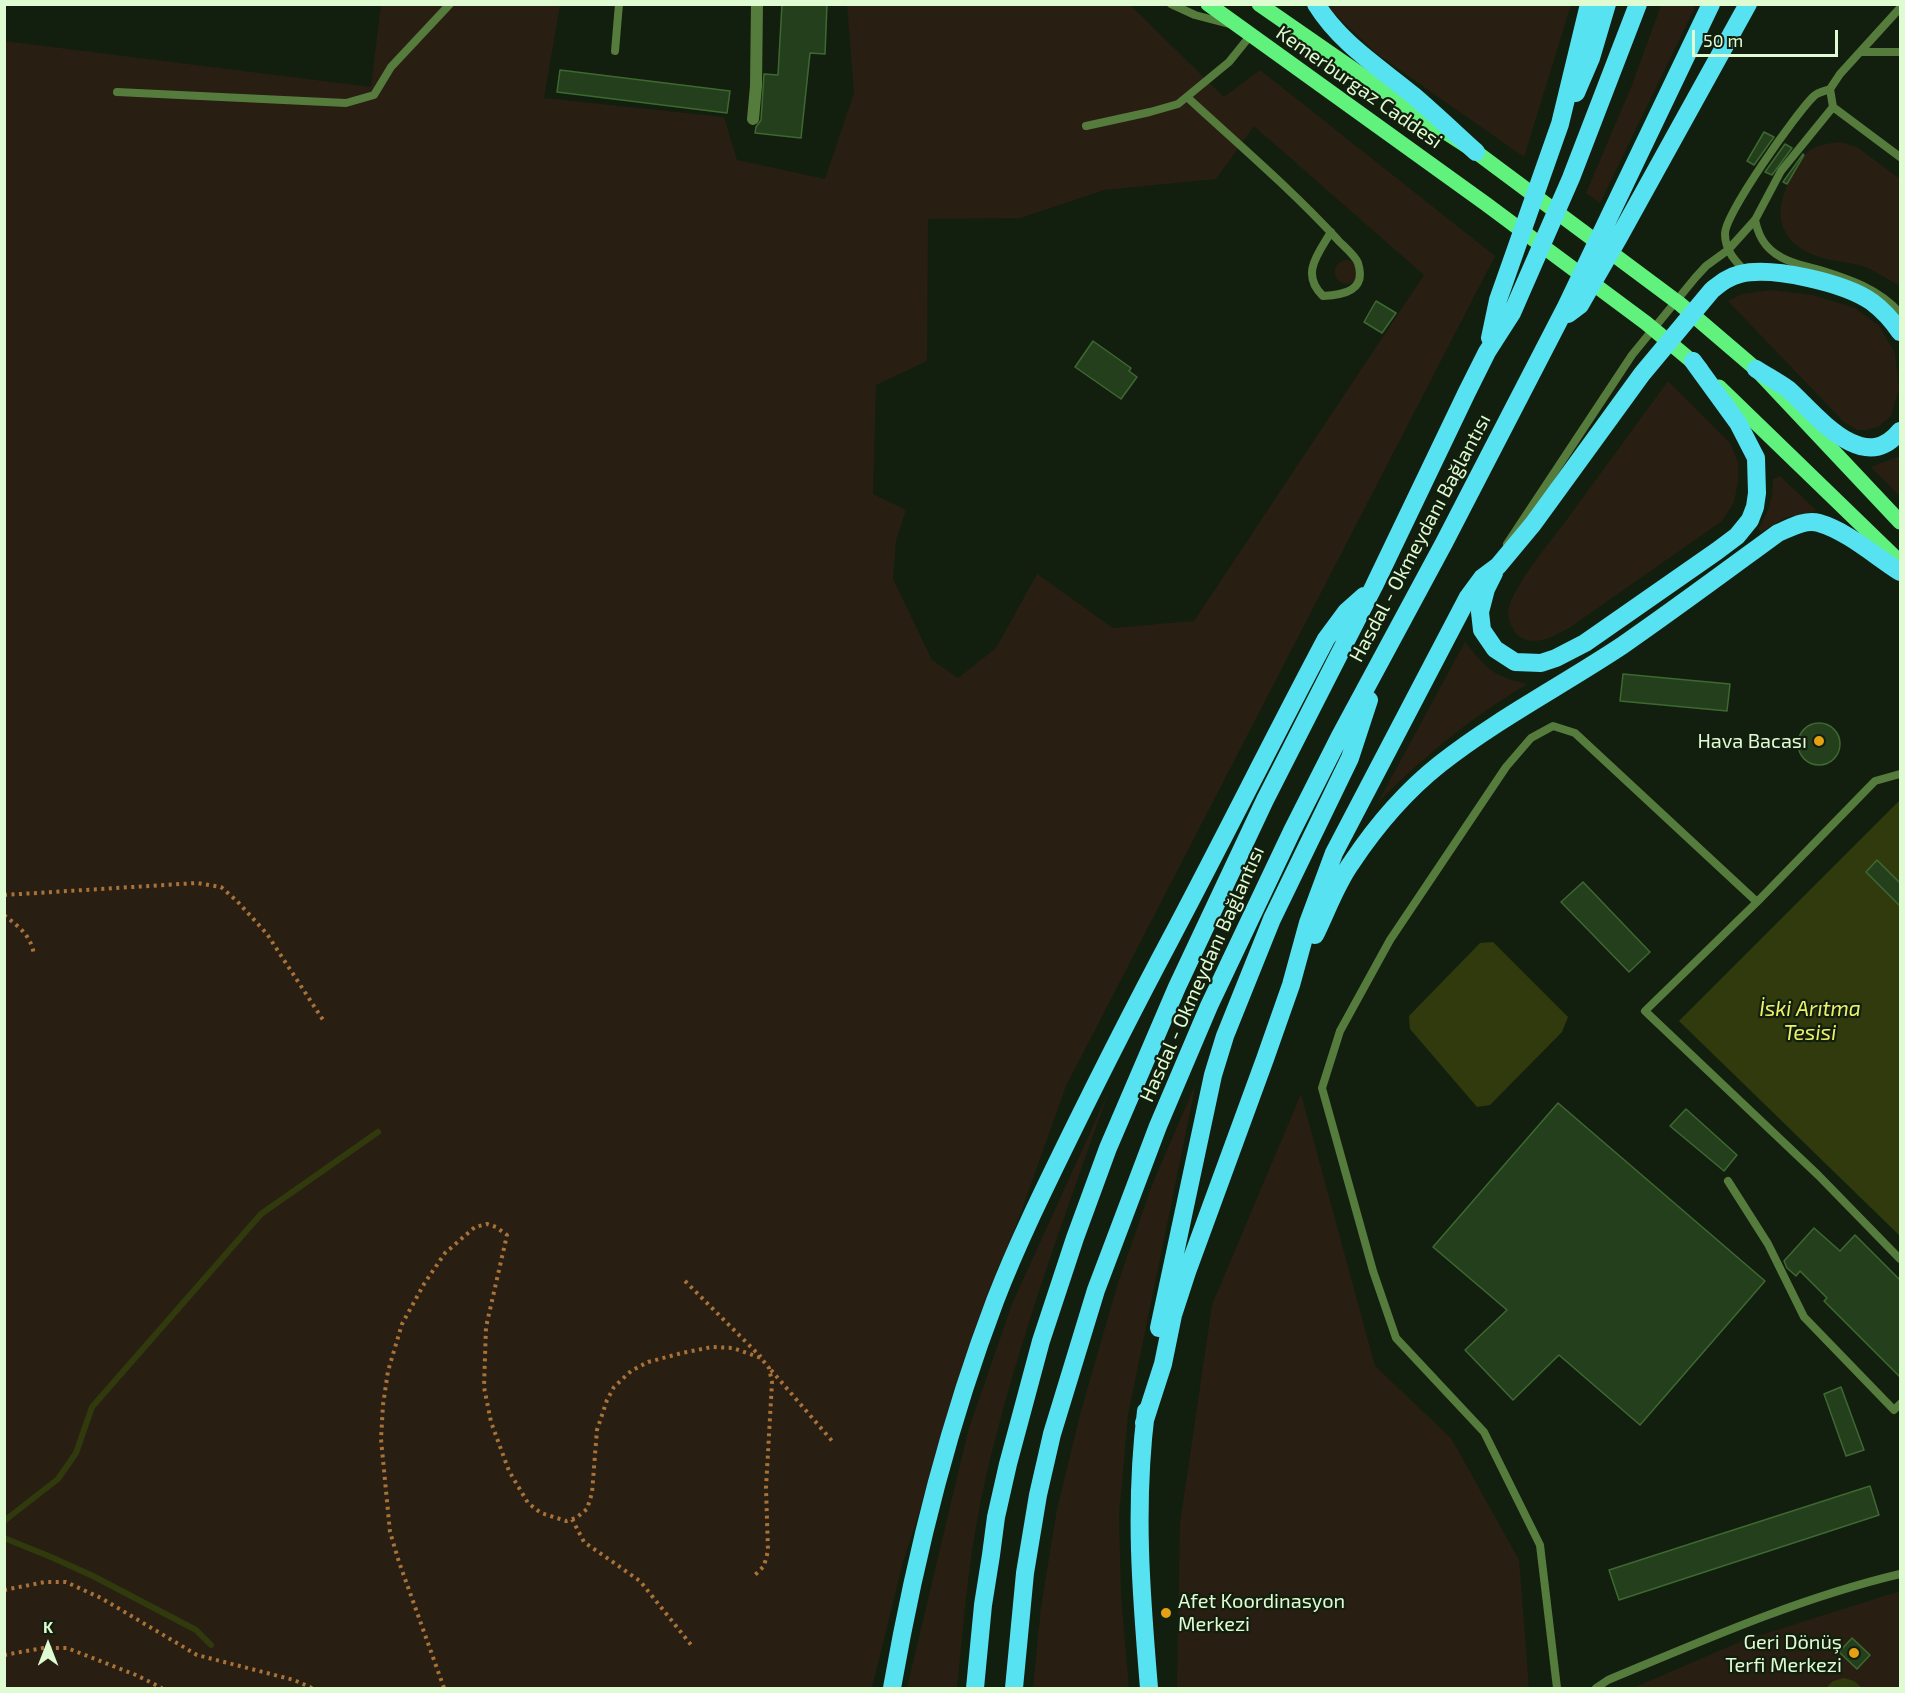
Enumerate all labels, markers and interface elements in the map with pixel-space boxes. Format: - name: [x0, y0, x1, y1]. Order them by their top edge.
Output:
- scale bar: [1695, 18, 1840, 56]
- street label: Kemerburgaz Caddesi: [1271, 21, 1447, 153]
- text: 50 m: [1703, 29, 1743, 51]
- street label: Hasdal - Okmeydanı Bağlantısı: [1344, 410, 1496, 666]
- place label: Hava Bacası: [1697, 729, 1807, 753]
- marker: Hava Bacası: [1812, 734, 1826, 748]
- street label: Hasdal - Okmeydanı Bağlantısı: [1135, 842, 1269, 1106]
- water label: İski Arıtma Tesisi: [1759, 996, 1861, 1046]
- place label: Afet Koordinasyon Merkezi: [1178, 1589, 1345, 1636]
- marker: Afet Koordinasyon Merkezi: [1159, 1606, 1173, 1620]
- north arrow: [18, 1615, 78, 1675]
- text: K: [43, 1617, 53, 1636]
- place label: Geri Dönüş Terfi Merkezi: [1725, 1630, 1842, 1677]
- marker: Geri Dönüş Terfi Merkezi: [1847, 1646, 1861, 1660]

